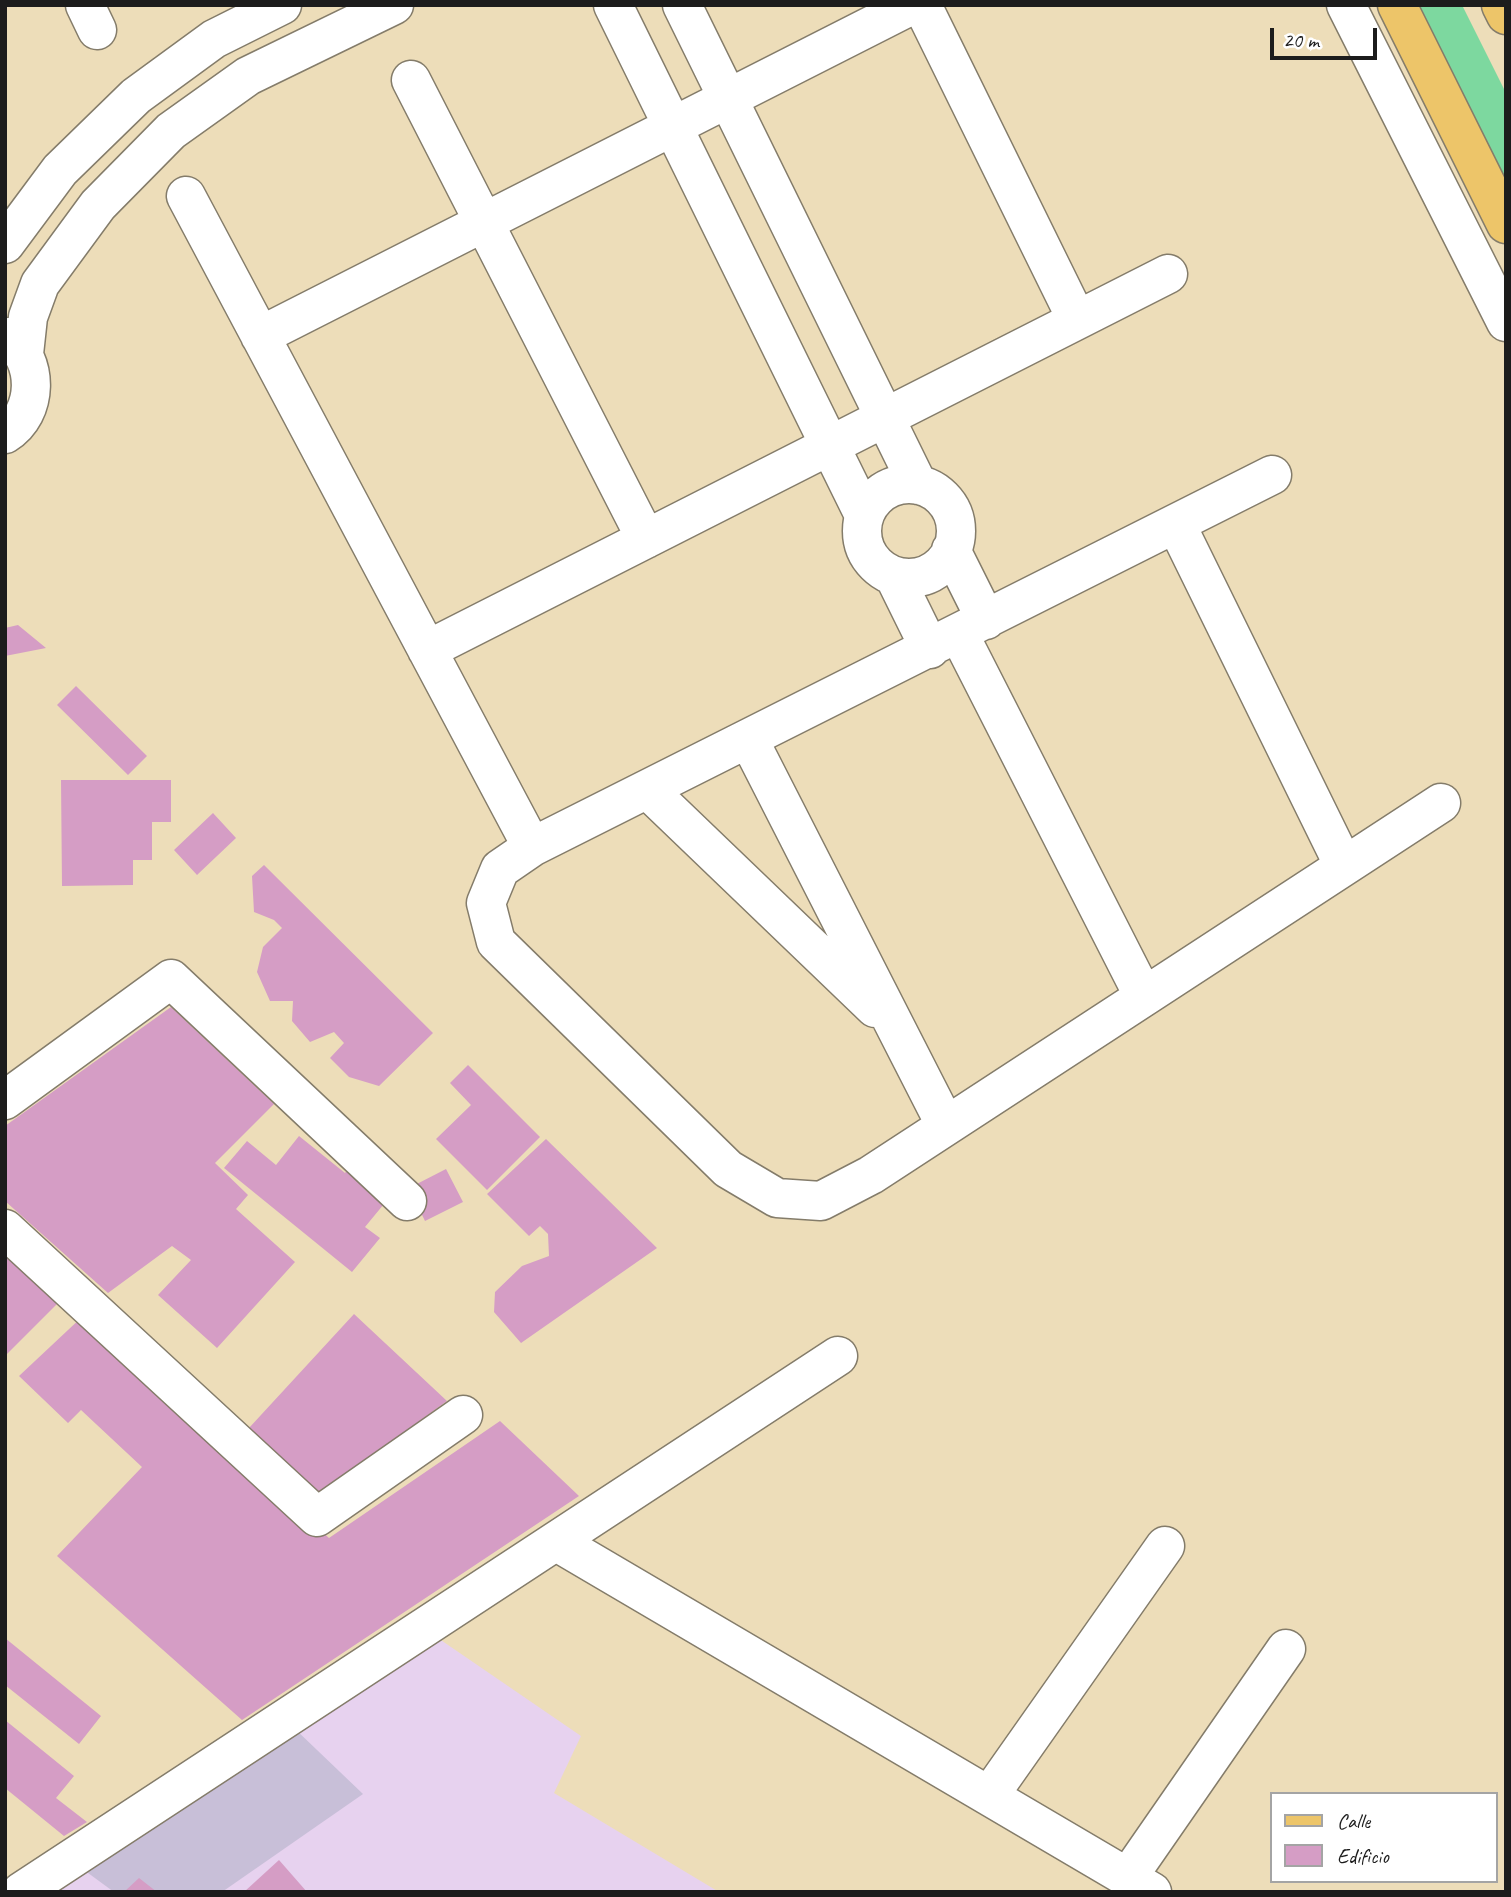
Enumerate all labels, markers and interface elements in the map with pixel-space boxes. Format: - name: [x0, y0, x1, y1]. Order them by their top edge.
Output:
- scale bar: [1273, 14, 1380, 58]
- text: 20 m: [1283, 27, 1319, 53]
- legend: [1270, 1792, 1497, 1883]
- text: Calle: [1337, 1808, 1370, 1834]
- text: Edificio: [1337, 1843, 1389, 1869]

